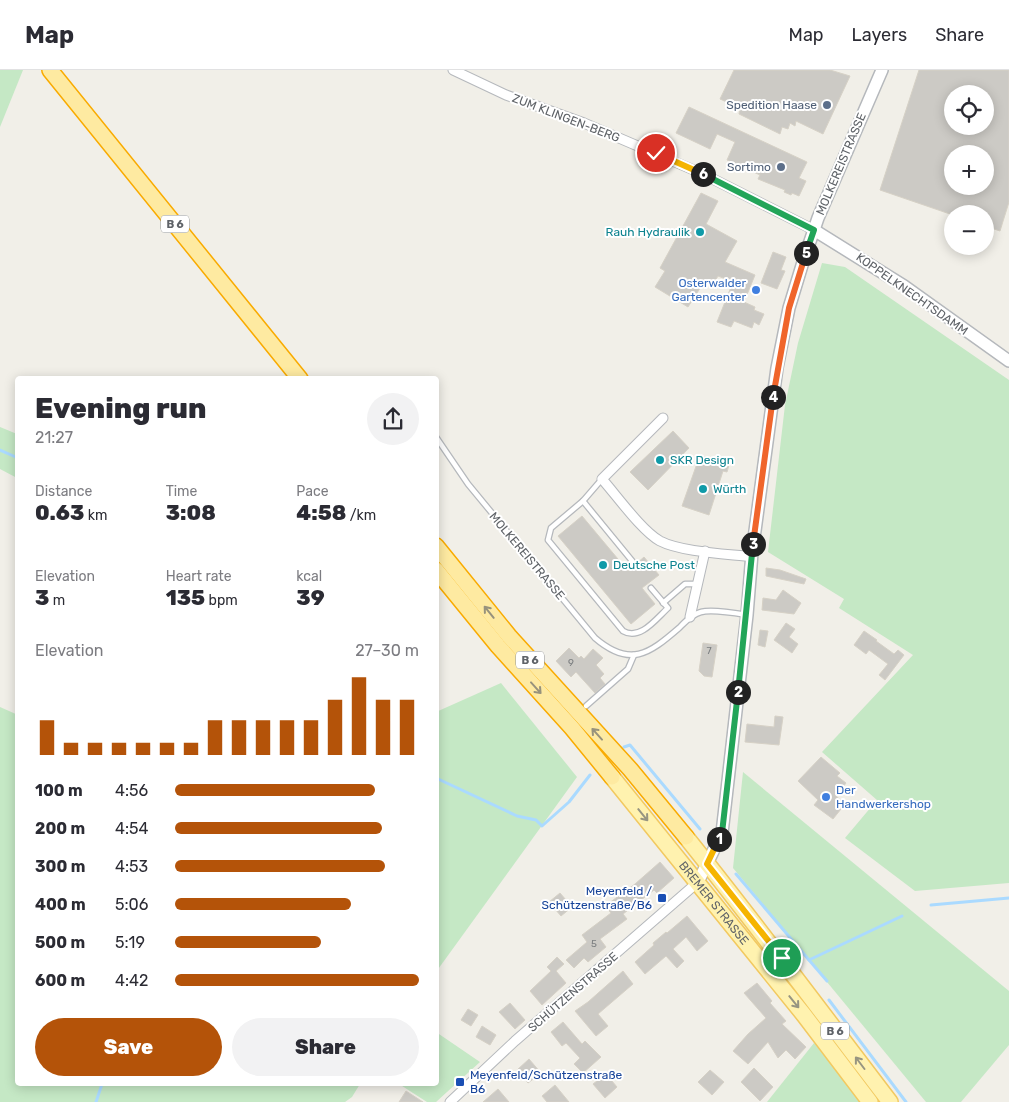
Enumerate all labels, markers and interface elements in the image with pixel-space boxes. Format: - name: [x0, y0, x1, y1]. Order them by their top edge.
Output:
- text: Map: [25, 21, 74, 49]
- text: Map: [789, 24, 824, 46]
- text: Layers: [852, 24, 907, 46]
- text: Share: [935, 24, 984, 46]
- map controls: [944, 85, 994, 255]
- button: locate: [944, 85, 994, 135]
- street label: ZUM KLINGEN-BERG: [510, 91, 622, 145]
- place label: Spedition Haase: [726, 98, 817, 112]
- marker: Spedition Haase: [821, 99, 833, 111]
- street label: MOLKEREISTRASSE: [813, 111, 869, 217]
- pin: [635, 132, 677, 174]
- icon: check: [642, 139, 670, 167]
- button: +: [944, 145, 994, 195]
- place label: Sortimo: [727, 160, 771, 174]
- marker: Sortimo: [775, 161, 787, 173]
- pin: 6: [690, 162, 716, 186]
- text: 6: [699, 166, 708, 183]
- button: −: [944, 205, 994, 255]
- road number: B 6: [161, 216, 189, 232]
- place label: Rauh Hydraulik: [606, 225, 691, 239]
- marker: Rauh Hydraulik: [694, 226, 706, 238]
- pin: 5: [794, 240, 818, 266]
- text: 5: [802, 245, 811, 262]
- street label: KOPPELKNECHTSDAMM: [853, 250, 971, 338]
- place label: Osterwalder Gartencenter: [671, 276, 746, 304]
- marker: Osterwalder Gartencenter: [750, 284, 762, 296]
- pin: 4: [760, 384, 786, 410]
- text: 4: [769, 389, 778, 406]
- text: Evening run: [35, 392, 206, 425]
- button: share: [367, 393, 419, 445]
- text: 21:27: [35, 428, 73, 447]
- place label: SKR Design: [670, 453, 734, 467]
- marker: SKR Design: [654, 454, 666, 466]
- place label: Würth: [713, 482, 746, 496]
- text: Distance: [35, 483, 92, 500]
- text: Time: [166, 483, 197, 500]
- text: Pace: [296, 483, 328, 500]
- marker: Würth: [697, 483, 709, 495]
- text: 0.63: [35, 500, 84, 525]
- text: 3:08: [166, 500, 216, 525]
- text: 4:58: [296, 500, 346, 525]
- text: km: [84, 507, 107, 524]
- text: /km: [346, 507, 376, 524]
- street label: MOLKEREISTRASSE: [486, 510, 568, 602]
- pin: 3: [740, 532, 766, 556]
- text: 3: [749, 536, 758, 553]
- place label: Deutsche Post: [613, 558, 695, 572]
- marker: Deutsche Post: [597, 559, 609, 571]
- text: Elevation: [35, 568, 95, 585]
- text: Heart rate: [166, 568, 232, 585]
- text: kcal: [296, 568, 322, 585]
- text: 3: [35, 585, 49, 610]
- text: 135: [166, 585, 205, 610]
- text: 39: [296, 585, 325, 610]
- text: m: [49, 592, 65, 609]
- text: bpm: [205, 592, 238, 609]
- one-way arrow: [484, 605, 495, 618]
- text: Elevation: [35, 641, 104, 660]
- text: 27–30 m: [355, 641, 419, 660]
- house number: 7: [706, 645, 712, 657]
- road number: B 6: [516, 652, 544, 668]
- house number: 9: [568, 657, 574, 669]
- pin: 2: [726, 680, 750, 704]
- one-way arrow: [530, 681, 542, 694]
- text: 2: [734, 684, 743, 701]
- one-way arrow: [591, 727, 602, 740]
- text: 100 m: [35, 781, 83, 800]
- text: 4:56: [115, 781, 148, 800]
- place label: Der Handwerkershop: [836, 783, 931, 811]
- marker: Der Handwerkershop: [820, 791, 832, 803]
- one-way arrow: [637, 808, 648, 821]
- text: 200 m: [35, 819, 85, 838]
- text: 4:54: [115, 819, 148, 838]
- pin: 1: [706, 826, 732, 852]
- text: 1: [716, 831, 723, 848]
- text: 300 m: [35, 857, 85, 876]
- text: 4:53: [115, 857, 148, 876]
- street label: BREMER STRASSE: [676, 859, 752, 948]
- place label: Meyenfeld / Schützenstraße/B6: [542, 884, 652, 912]
- marker: Meyenfeld / Schützenstraße/B6: [656, 892, 668, 904]
- text: 400 m: [35, 895, 86, 914]
- text: 5:06: [115, 895, 148, 914]
- text: 500 m: [35, 933, 85, 952]
- text: 5:19: [115, 933, 145, 952]
- pin: [761, 937, 803, 979]
- house number: 5: [591, 938, 597, 950]
- icon: arrive: [768, 944, 796, 972]
- street label: SCHÜTZENSTRASSE: [525, 949, 621, 1035]
- text: 600 m: [35, 971, 85, 990]
- text: 4:42: [115, 971, 148, 990]
- one-way arrow: [789, 996, 800, 1009]
- button: Save: [35, 1018, 222, 1076]
- button: Share: [232, 1018, 419, 1076]
- road number: B 6: [821, 1022, 849, 1039]
- one-way arrow: [855, 1057, 866, 1070]
- place label: Meyenfeld/Schützenstraße B6: [470, 1068, 623, 1096]
- marker: Meyenfeld/Schützenstraße B6: [454, 1076, 466, 1088]

